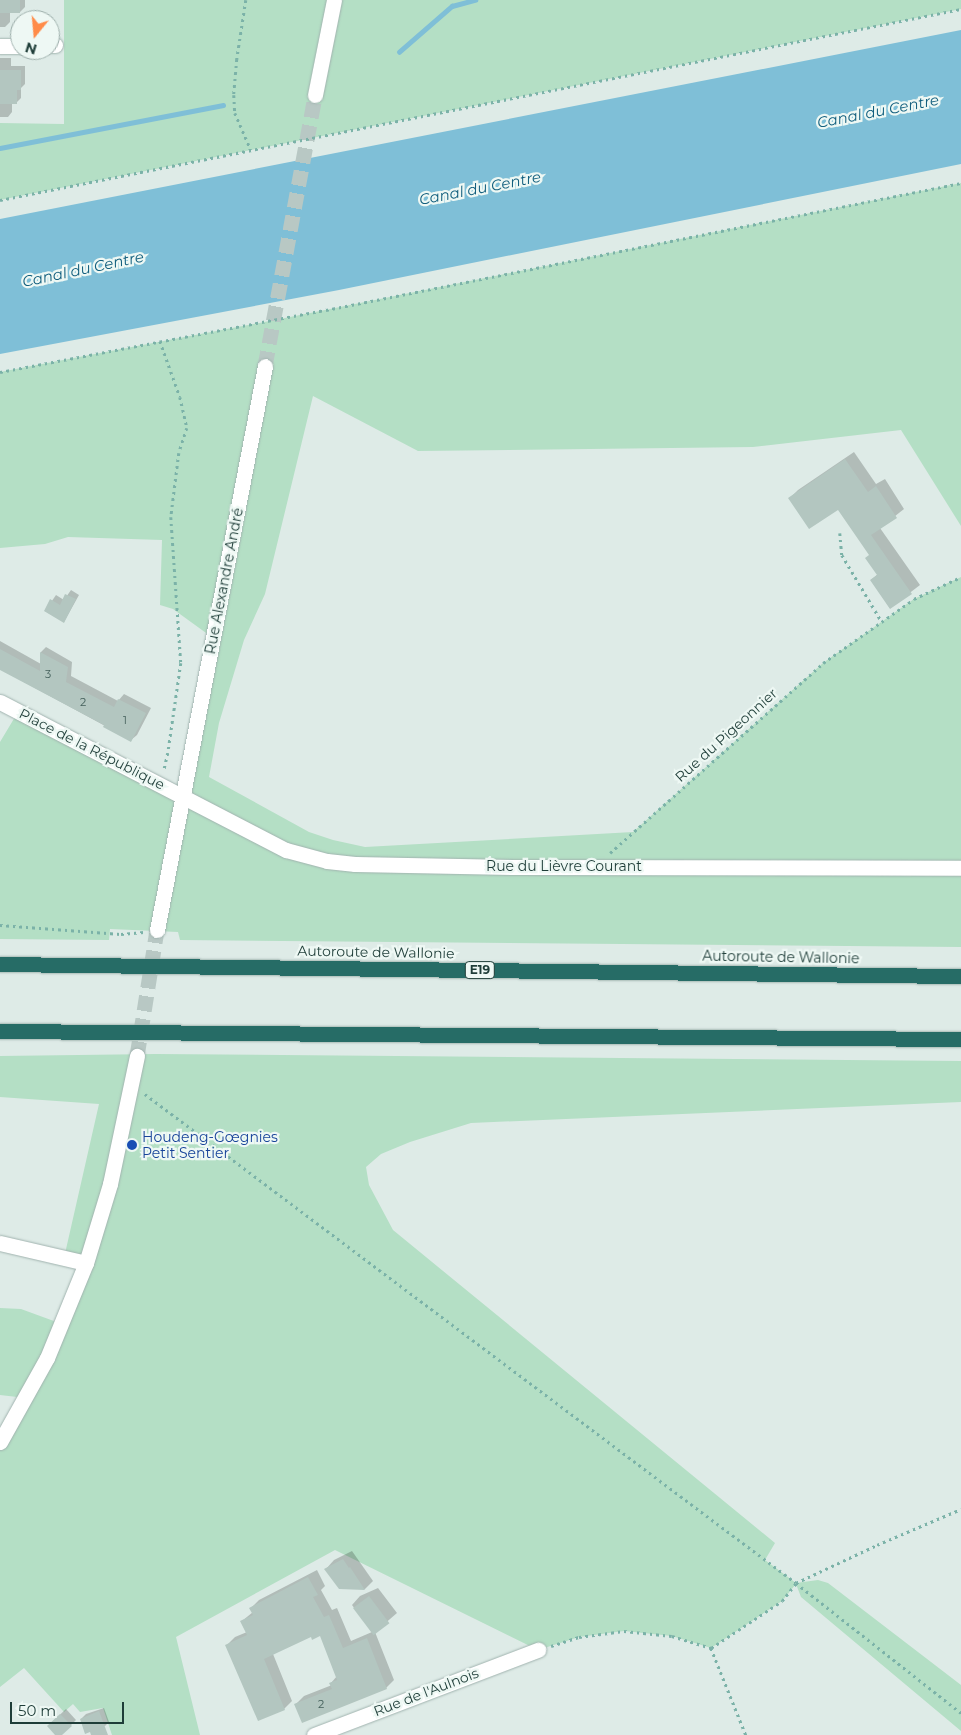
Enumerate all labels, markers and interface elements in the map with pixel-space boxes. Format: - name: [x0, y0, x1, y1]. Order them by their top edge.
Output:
- north arrow: [10, 10, 60, 60]
- text: N: [23, 38, 39, 59]
- water label: Canal du Centre: [816, 90, 940, 132]
- water label: Canal du Centre: [418, 167, 542, 209]
- water label: Canal du Centre: [21, 247, 145, 291]
- street label: Rue Alexandre André: [202, 506, 246, 656]
- house number: 3: [45, 667, 51, 681]
- street label: Rue du Pigeonnier: [671, 685, 781, 785]
- house number: 2: [80, 695, 86, 709]
- street label: Place de la République: [16, 705, 168, 793]
- house number: 1: [123, 713, 127, 727]
- street label: Rue du Lièvre Courant: [486, 858, 642, 874]
- street label: Autoroute de Wallonie: [297, 942, 455, 962]
- street label: Autoroute de Wallonie: [702, 947, 860, 967]
- road number: E19: [464, 960, 496, 980]
- place label: Houdeng-Gœgnies Petit Sentier: [142, 1129, 278, 1162]
- marker: Houdeng-Gœgnies Petit Sentier: [126, 1139, 138, 1151]
- street label: Rue de l'Aulnois: [371, 1664, 481, 1720]
- scale bar: [12, 1692, 126, 1724]
- house number: 2: [318, 1697, 324, 1711]
- text: 50 m: [18, 1701, 56, 1720]

